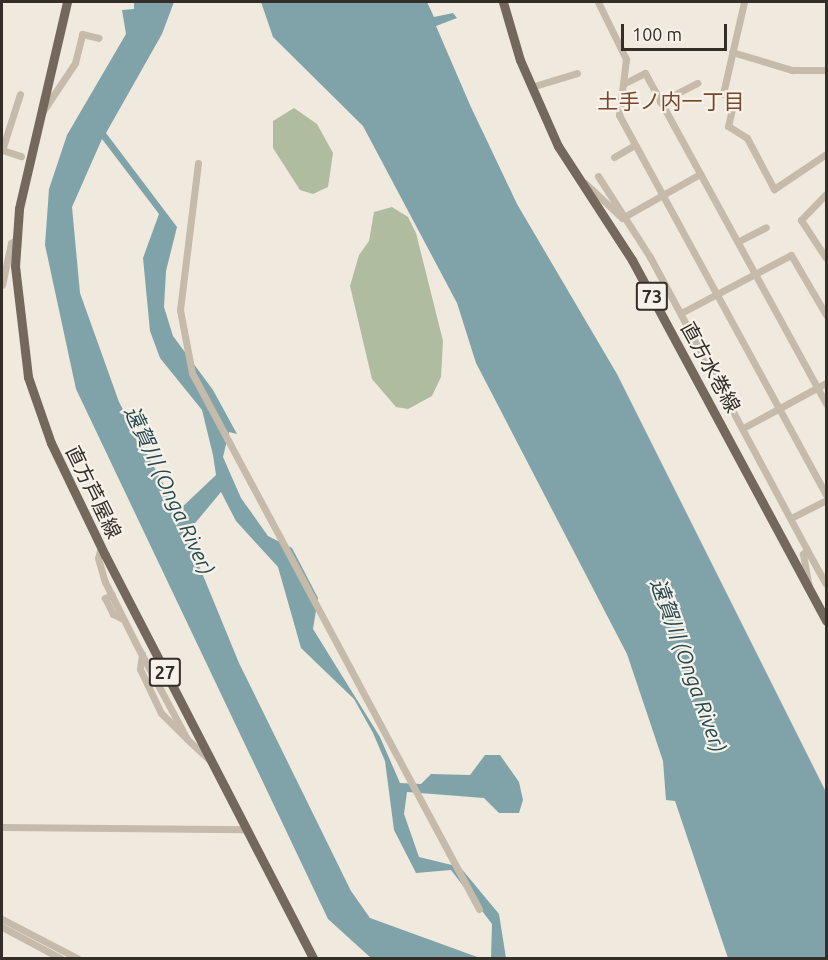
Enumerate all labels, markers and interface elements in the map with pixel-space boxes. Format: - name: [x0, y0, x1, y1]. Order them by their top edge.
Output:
- scale bar: [624, 12, 730, 50]
- text: 100 m: [632, 24, 682, 44]
- district label: 土手ノ内一丁目: [598, 88, 744, 114]
- road number: 73: [636, 281, 668, 311]
- street label: 直方水巻線: [676, 317, 746, 417]
- water label: 遠賀川 (Onga River): [120, 402, 220, 578]
- street label: 直方芦屋線: [61, 442, 127, 542]
- water label: 遠賀川 (Onga River): [646, 575, 732, 755]
- road number: 27: [148, 657, 182, 687]

